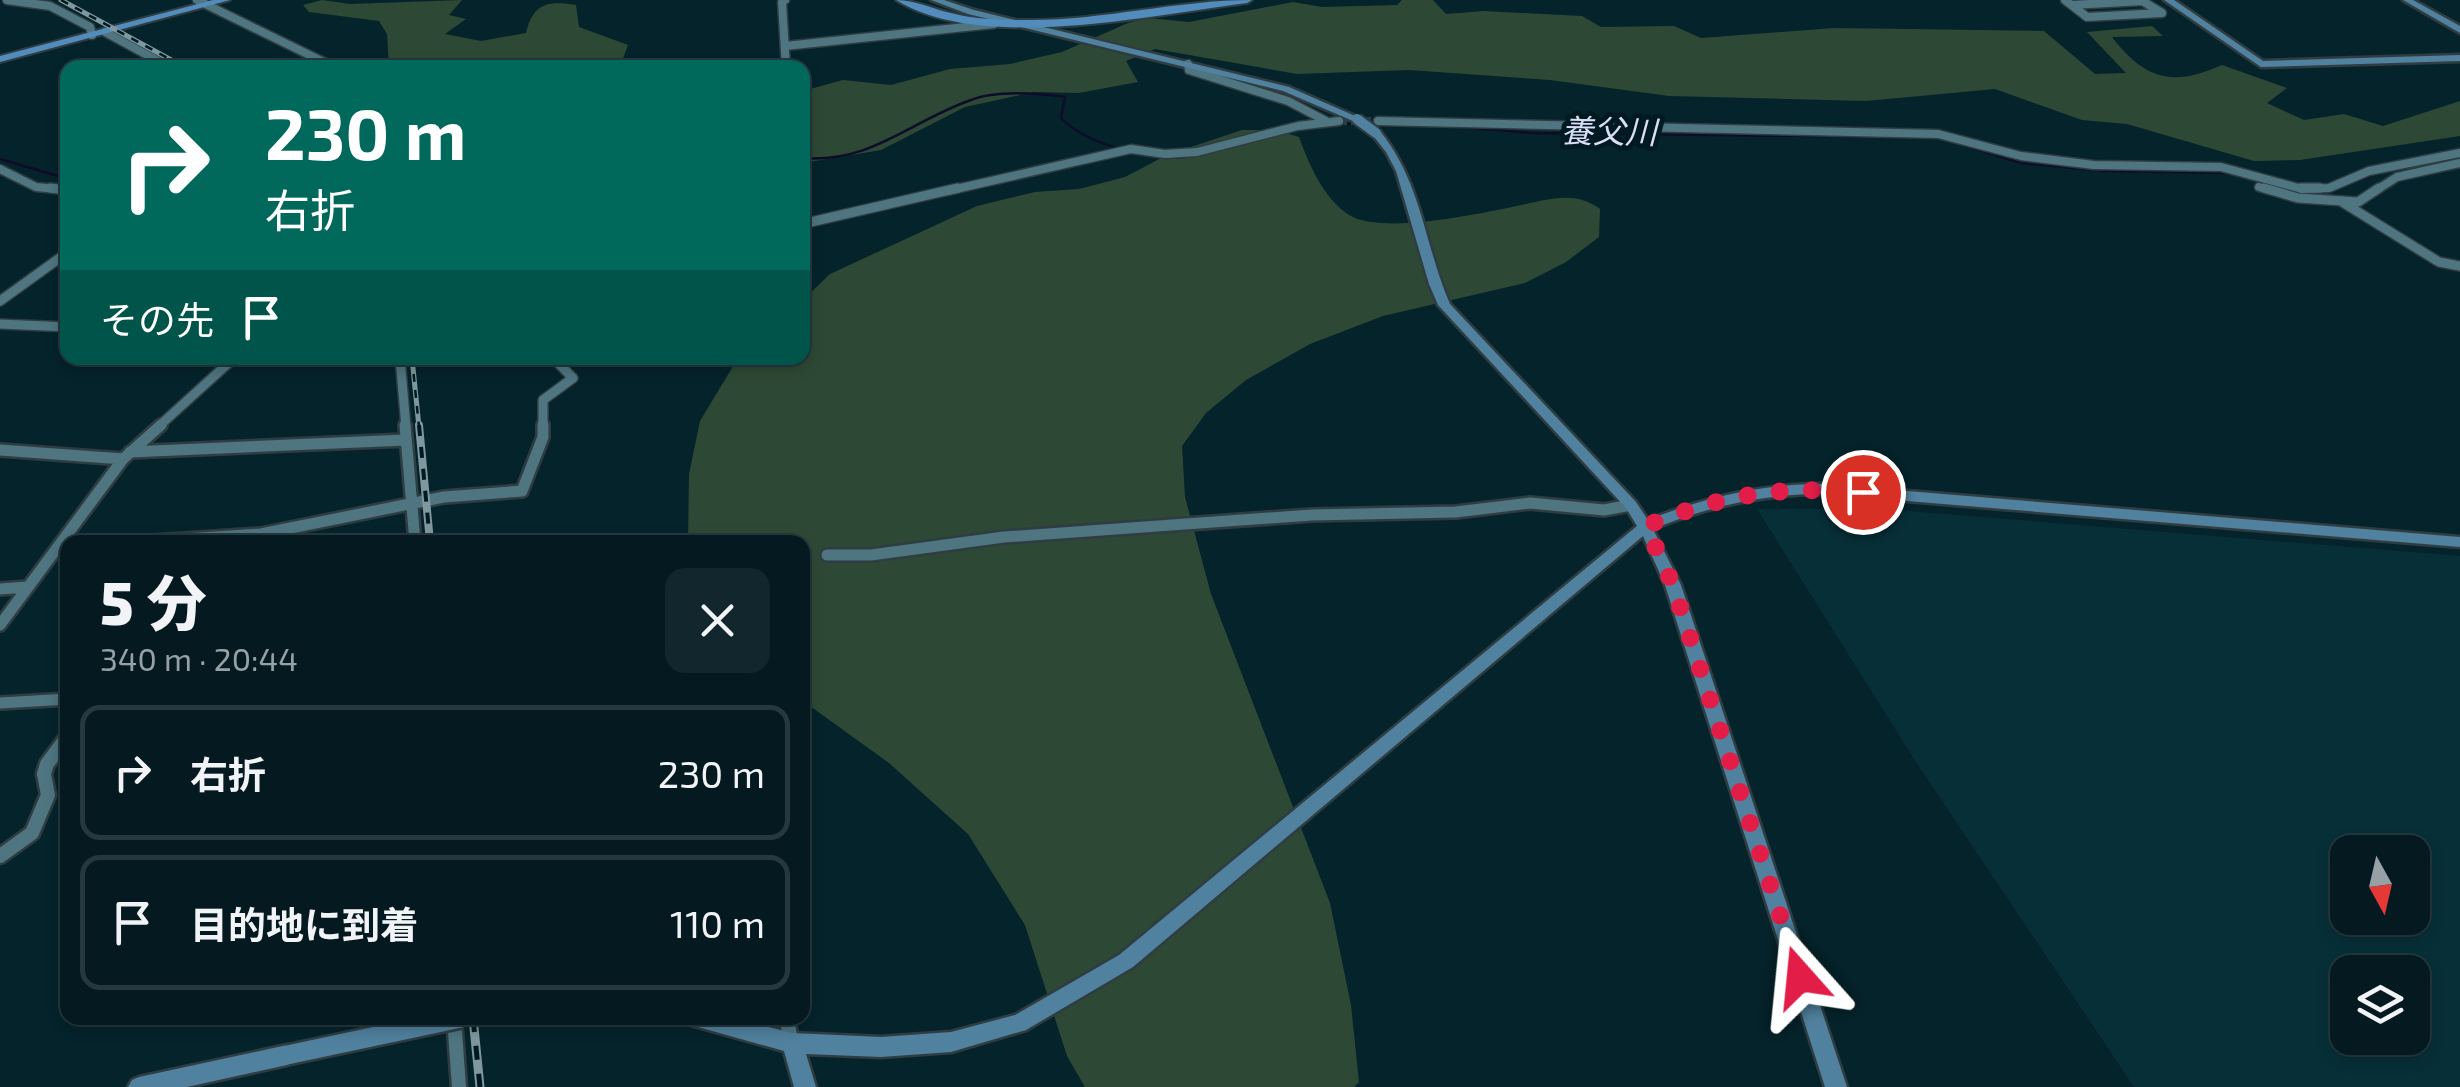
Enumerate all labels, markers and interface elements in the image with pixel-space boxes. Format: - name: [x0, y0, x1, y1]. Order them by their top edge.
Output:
- text: 230 m: [265, 90, 466, 174]
- icon: right: [100, 100, 230, 230]
- water label: 養父川: [1561, 110, 1660, 150]
- text: 右折: [265, 182, 355, 236]
- icon: arrive: [234, 290, 289, 345]
- text: その先: [100, 296, 214, 342]
- pin: [1821, 450, 1906, 535]
- icon: arrive: [1836, 465, 1891, 520]
- text: 5 分: [100, 565, 206, 637]
- button: close: [665, 568, 770, 673]
- text: 340 m · 20:44: [100, 639, 298, 677]
- icon: right: [105, 745, 160, 800]
- text: 230 m: [658, 750, 765, 796]
- text: 右折: [190, 751, 266, 797]
- north arrow: [2330, 835, 2430, 935]
- map controls: [2330, 835, 2430, 1055]
- icon: arrive: [105, 895, 160, 950]
- text: 110 m: [670, 900, 765, 946]
- text: 目的地に到着: [190, 901, 418, 947]
- position arrow: [1748, 925, 1852, 1029]
- button: layers: [2330, 955, 2430, 1055]

